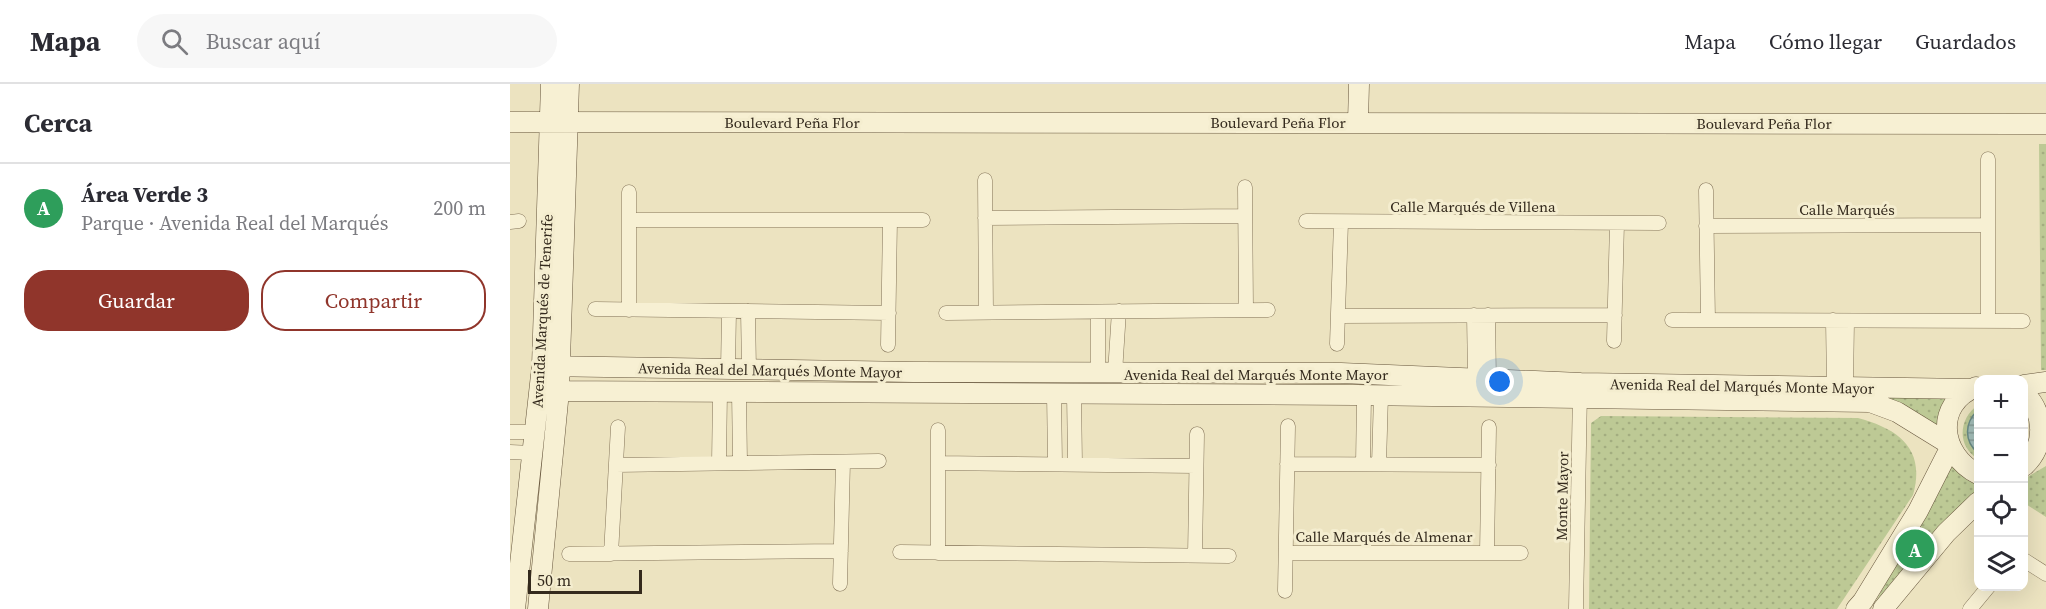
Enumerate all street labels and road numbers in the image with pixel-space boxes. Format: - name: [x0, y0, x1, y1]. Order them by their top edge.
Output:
- street label: Boulevard Peña Flor: [724, 112, 860, 133]
- street label: Boulevard Peña Flor: [1210, 112, 1346, 133]
- street label: Boulevard Peña Flor: [1696, 113, 1832, 134]
- street label: Calle Marqués de Villena: [1390, 196, 1556, 217]
- street label: Calle Marqués: [1799, 199, 1895, 220]
- street label: Avenida Marqués de Tenerife: [526, 213, 558, 408]
- street label: Avenida Real del Marqués Monte Mayor: [638, 357, 903, 383]
- street label: Avenida Real del Marqués Monte Mayor: [1124, 364, 1389, 385]
- street label: Avenida Real del Marqués Monte Mayor: [1610, 373, 1875, 399]
- street label: Monte Mayor: [1551, 451, 1573, 541]
- street label: Calle Marqués de Almenar: [1295, 526, 1473, 547]

